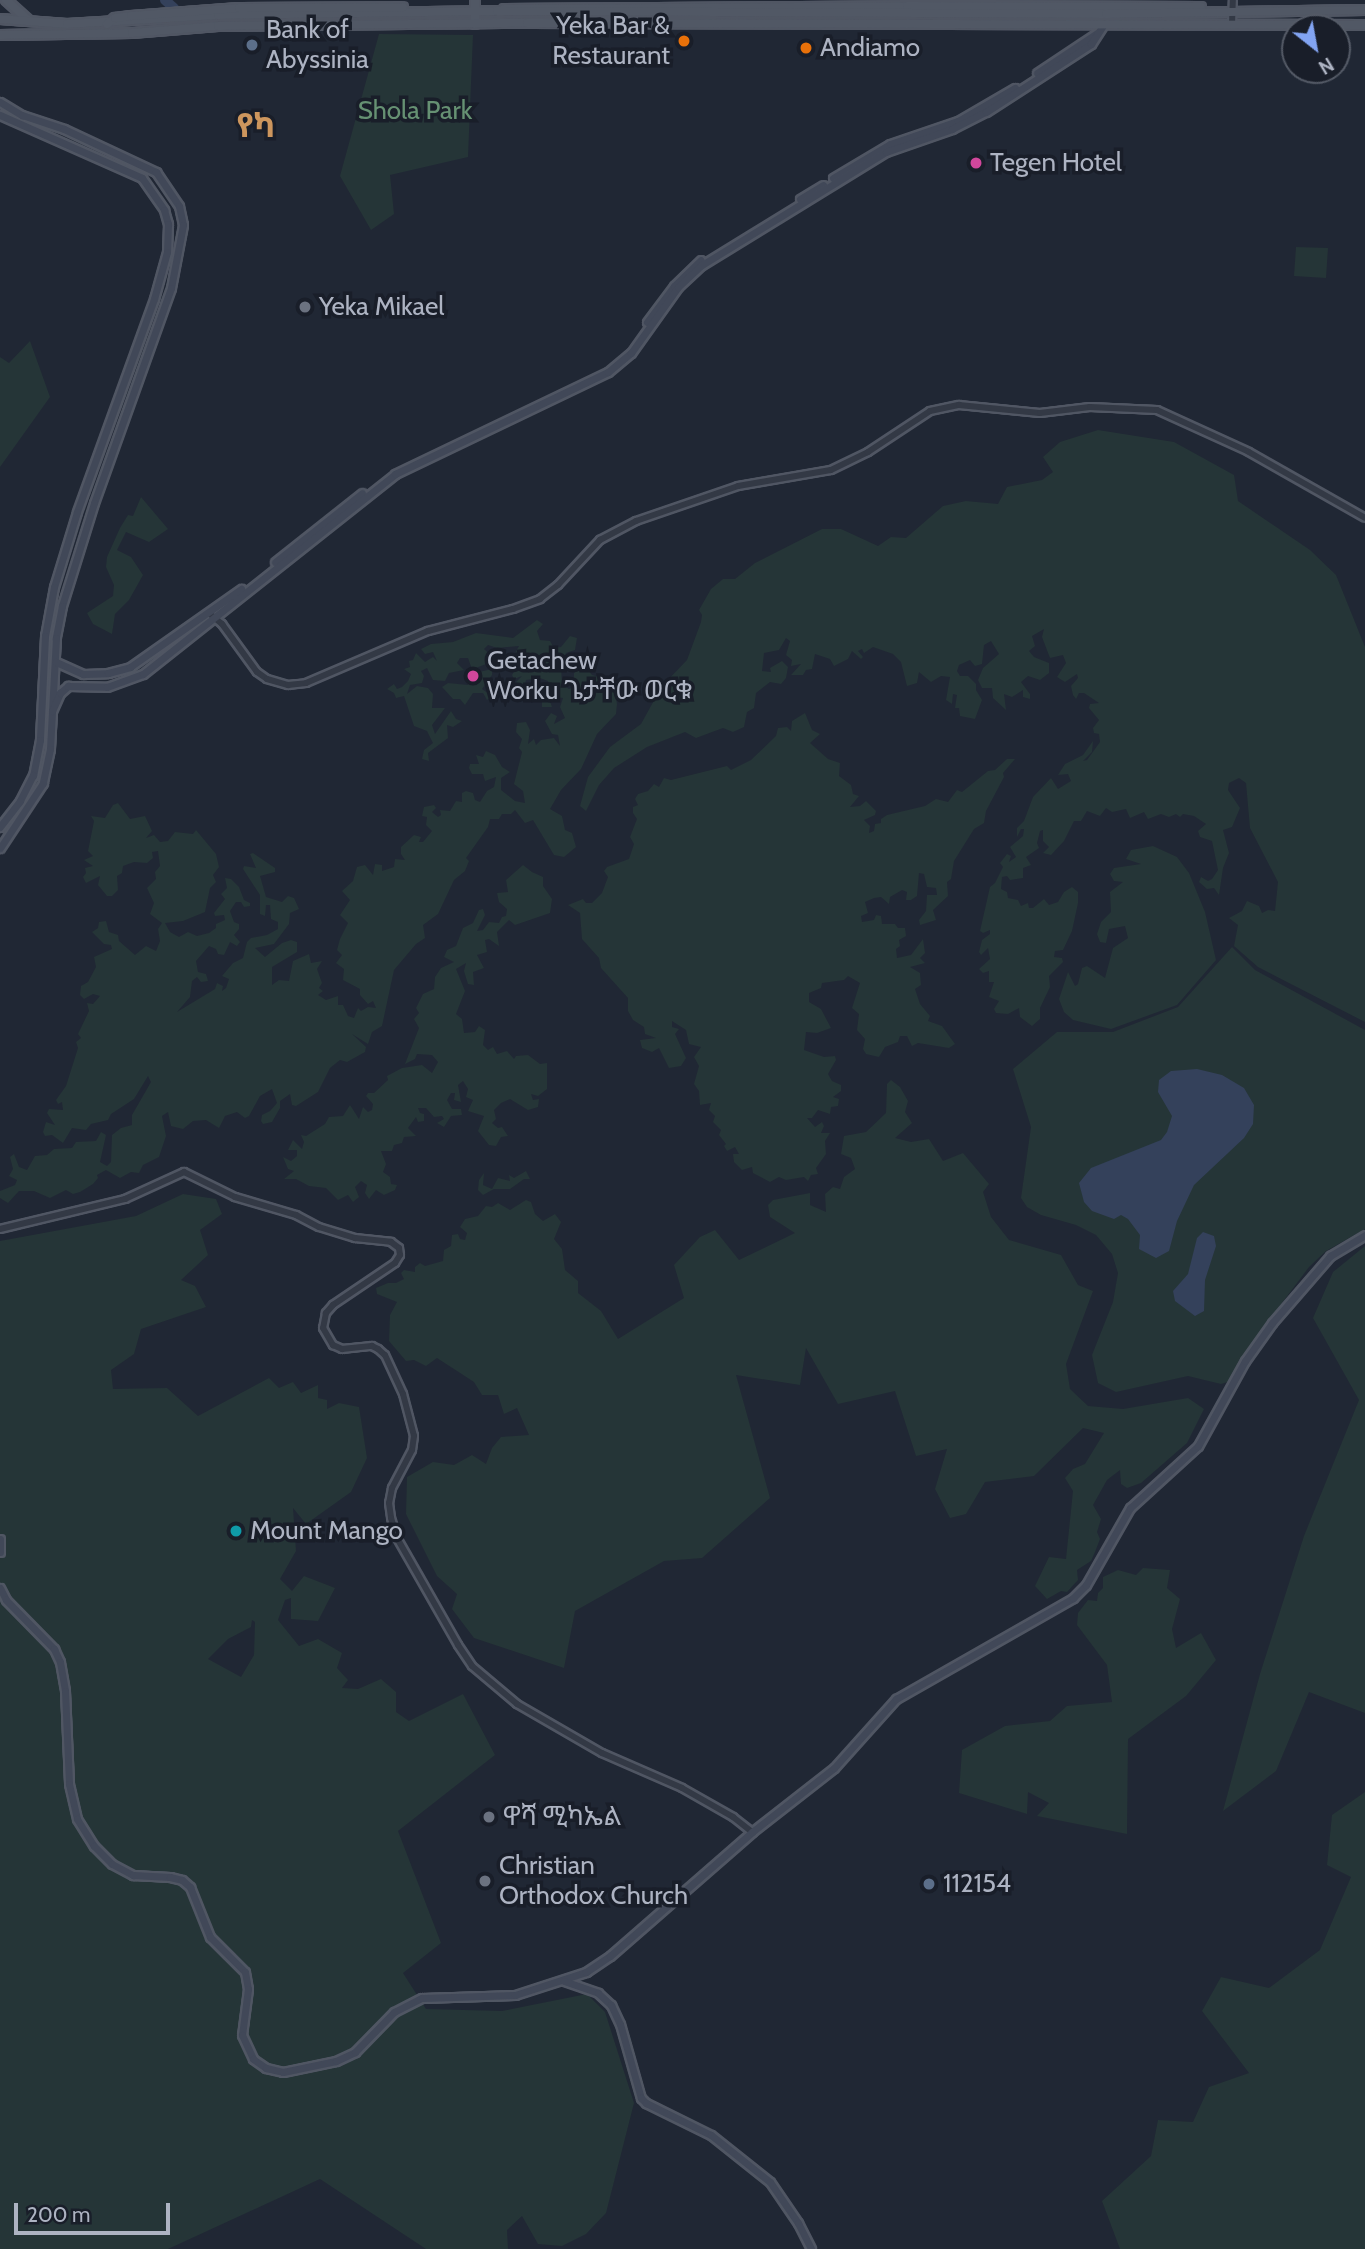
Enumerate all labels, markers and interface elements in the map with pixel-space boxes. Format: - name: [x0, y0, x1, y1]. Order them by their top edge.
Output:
- place label: Yeka Bar & Restaurant: [552, 10, 670, 72]
- place label: Bank of Abyssinia: [266, 14, 369, 76]
- north arrow: [1281, 14, 1351, 84]
- place label: Andiamo: [820, 32, 920, 64]
- marker: Yeka Bar & Restaurant: [676, 33, 692, 49]
- marker: Bank of Abyssinia: [244, 37, 260, 53]
- marker: Andiamo: [798, 40, 814, 56]
- text: N: [1314, 52, 1338, 79]
- park label: Shola Park: [358, 95, 472, 127]
- district label: የካ: [237, 106, 275, 146]
- place label: Tegen Hotel: [990, 147, 1122, 179]
- marker: Tegen Hotel: [968, 155, 984, 171]
- place label: Yeka Mikael: [319, 291, 445, 323]
- marker: Yeka Mikael: [297, 299, 313, 315]
- place label: Getachew Worku ጌታቸው ወርቁ: [487, 645, 693, 706]
- marker: Getachew Worku ጌታቸው ወርቁ: [465, 668, 481, 684]
- place label: Mount Mango: [250, 1515, 403, 1547]
- marker: Mount Mango: [228, 1523, 244, 1539]
- place label: ዋሻ ሚካኤል: [503, 1801, 621, 1833]
- marker: ዋሻ ሚካኤል: [481, 1809, 497, 1825]
- place label: Christian Orthodox Church: [499, 1850, 688, 1912]
- place label: 112154: [943, 1868, 1011, 1900]
- marker: Christian Orthodox Church: [477, 1873, 493, 1889]
- marker: 112154: [921, 1876, 937, 1892]
- scale bar: [18, 2190, 173, 2234]
- text: 200 m: [27, 2202, 90, 2227]

